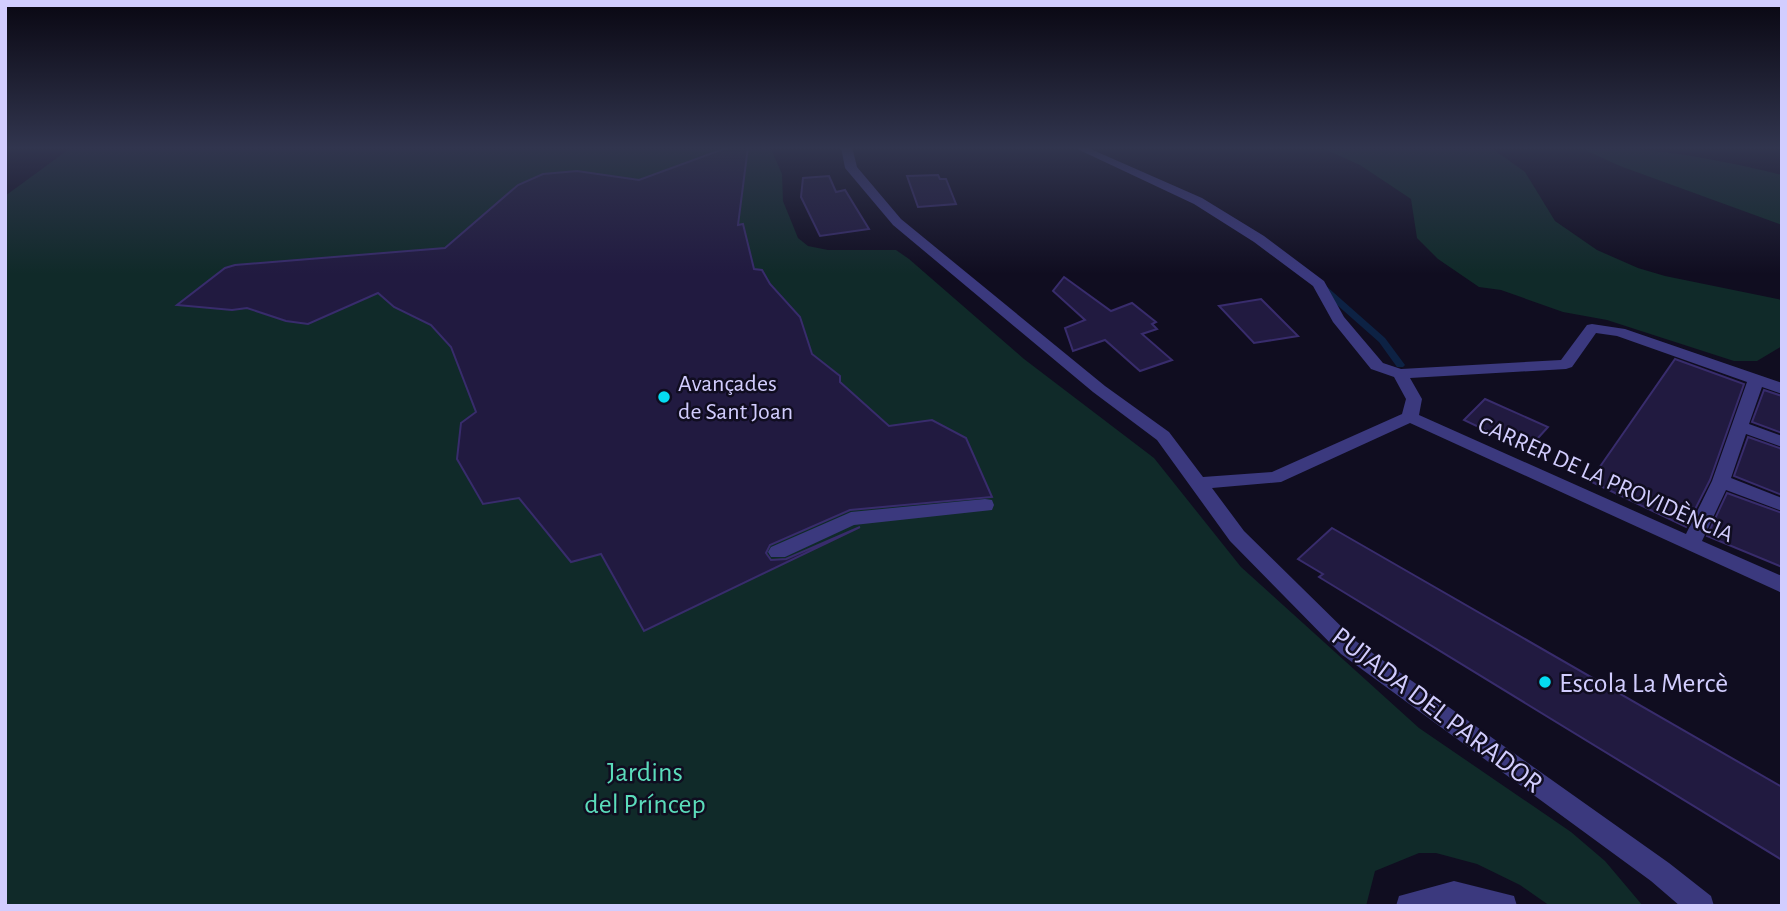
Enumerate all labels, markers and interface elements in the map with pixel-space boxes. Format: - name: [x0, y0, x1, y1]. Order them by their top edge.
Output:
- place label: Avançades de Sant Joan: [678, 372, 793, 424]
- marker: Avançades de Sant Joan: [656, 389, 672, 405]
- street label: CARRER DE LA PROVIDÈNCIA: [1474, 411, 1738, 547]
- street label: PUJADA DEL PARADOR: [1326, 622, 1547, 799]
- place label: Escola La Mercè: [1559, 670, 1728, 698]
- marker: Escola La Mercè: [1537, 674, 1553, 690]
- park label: Jardins del Príncep: [584, 759, 706, 819]

